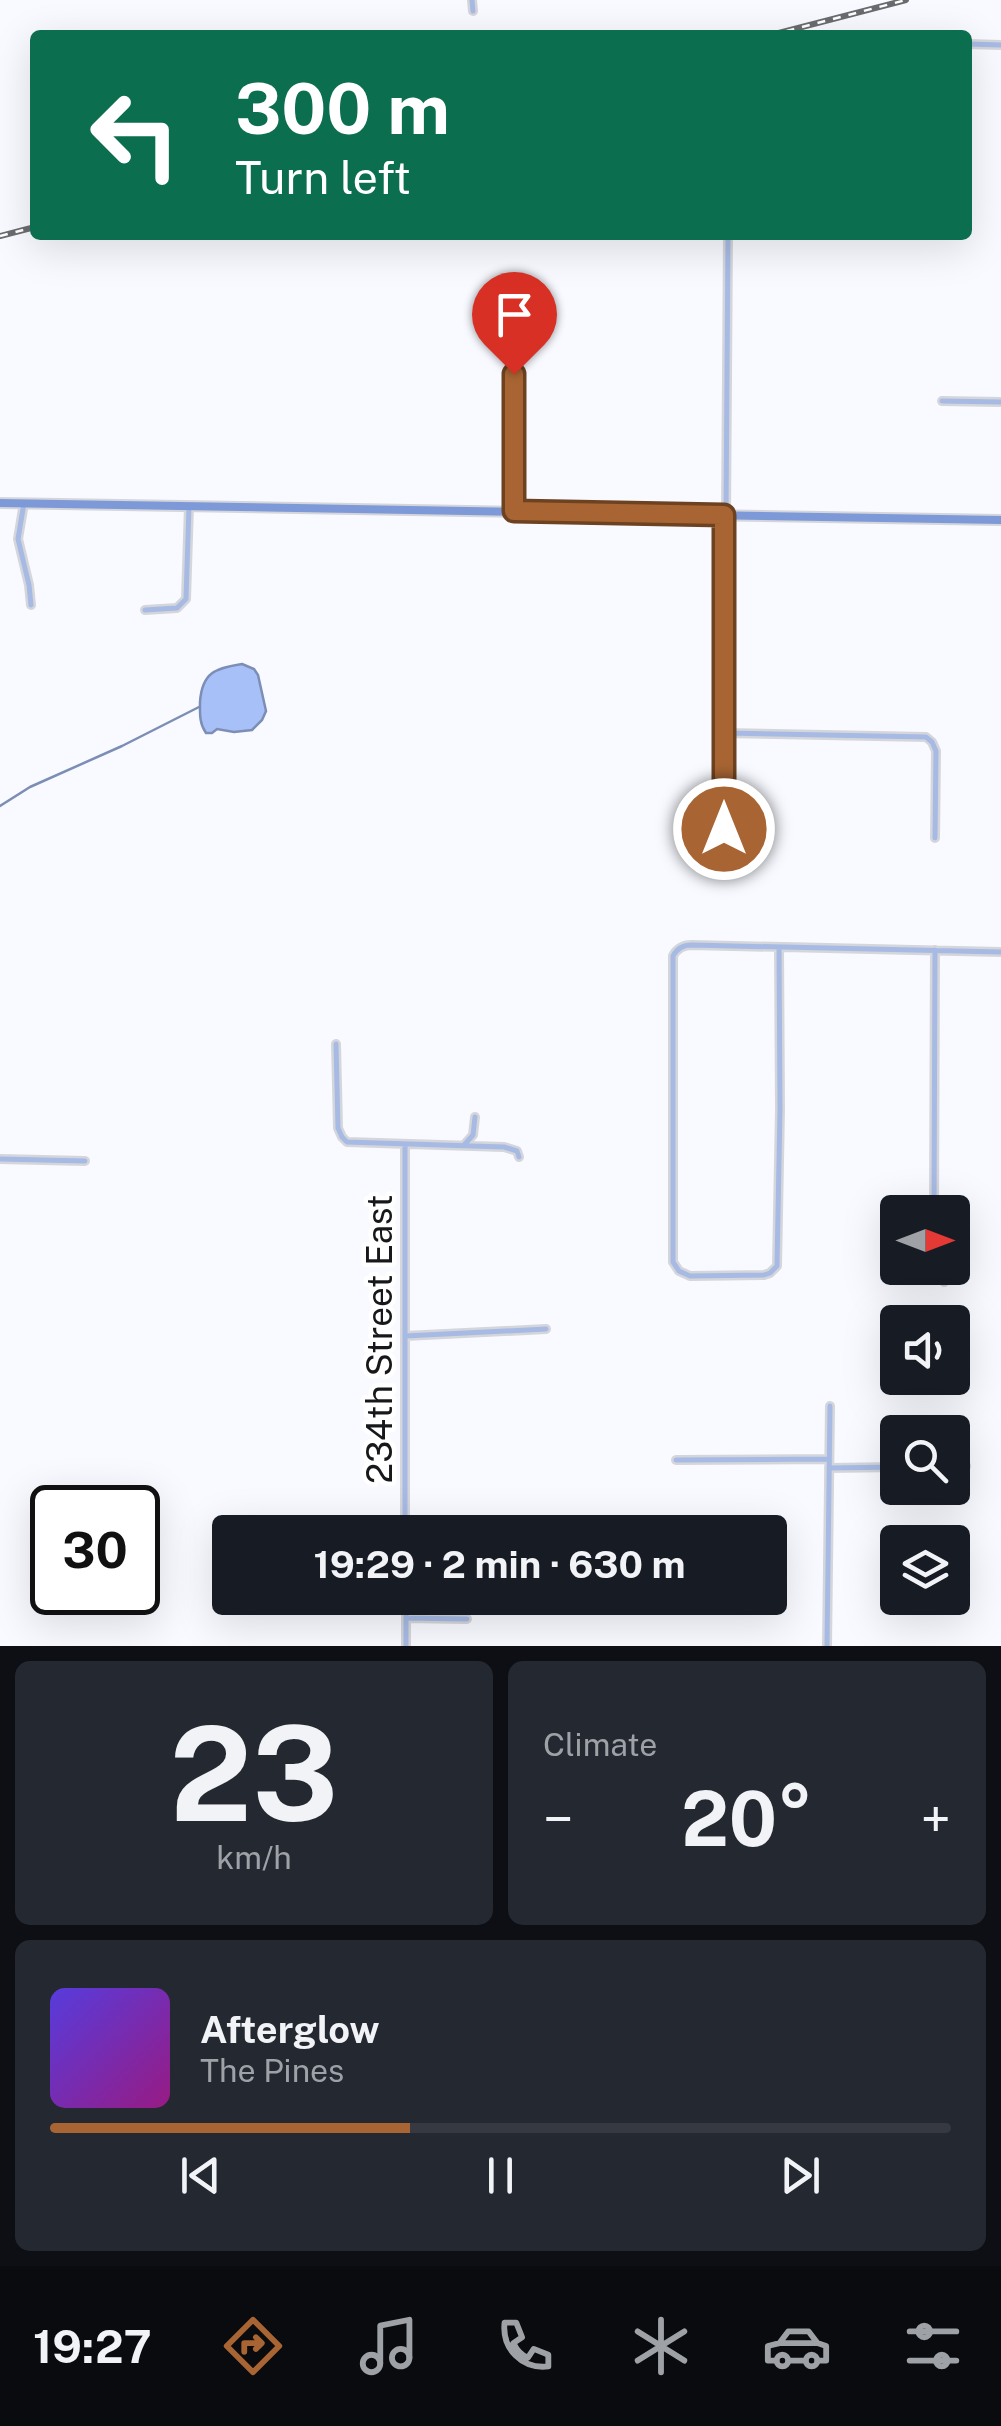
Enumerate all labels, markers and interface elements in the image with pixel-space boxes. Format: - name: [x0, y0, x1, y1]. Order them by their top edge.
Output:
- text: 300 m: [235, 67, 450, 150]
- icon: left: [70, 70, 200, 200]
- text: Turn left: [235, 151, 411, 204]
- pin: [472, 272, 557, 375]
- icon: arrive: [487, 287, 542, 342]
- position arrow: [672, 777, 776, 881]
- street label: 234th Street East: [359, 1194, 400, 1484]
- north arrow: [880, 1195, 970, 1285]
- map controls: [880, 1195, 970, 1615]
- button: sound: [880, 1305, 970, 1395]
- button: search: [880, 1415, 970, 1505]
- speed limit sign: 30: [30, 1485, 160, 1615]
- button: layers: [880, 1525, 970, 1615]
- text: 19:29 · 2 min · 630 m: [314, 1542, 685, 1587]
- text: 23: [169, 1698, 339, 1850]
- text: Climate: [543, 1726, 657, 1763]
- text: 20°: [681, 1775, 813, 1863]
- text: −: [543, 1787, 574, 1851]
- text: +: [920, 1787, 951, 1851]
- text: km/h: [216, 1839, 292, 1876]
- text: Afterglow: [200, 2007, 380, 2052]
- text: The Pines: [200, 2052, 344, 2089]
- icon: previous: [173, 2148, 228, 2203]
- icon: pause: [473, 2148, 528, 2203]
- icon: next: [773, 2148, 828, 2203]
- icon: directions: [218, 2311, 288, 2381]
- icon: music: [354, 2311, 424, 2381]
- icon: phone: [490, 2311, 560, 2381]
- icon: climate: [626, 2311, 696, 2381]
- icon: car: [762, 2311, 832, 2381]
- icon: filters: [898, 2311, 968, 2381]
- text: 19:27: [33, 2320, 152, 2373]

